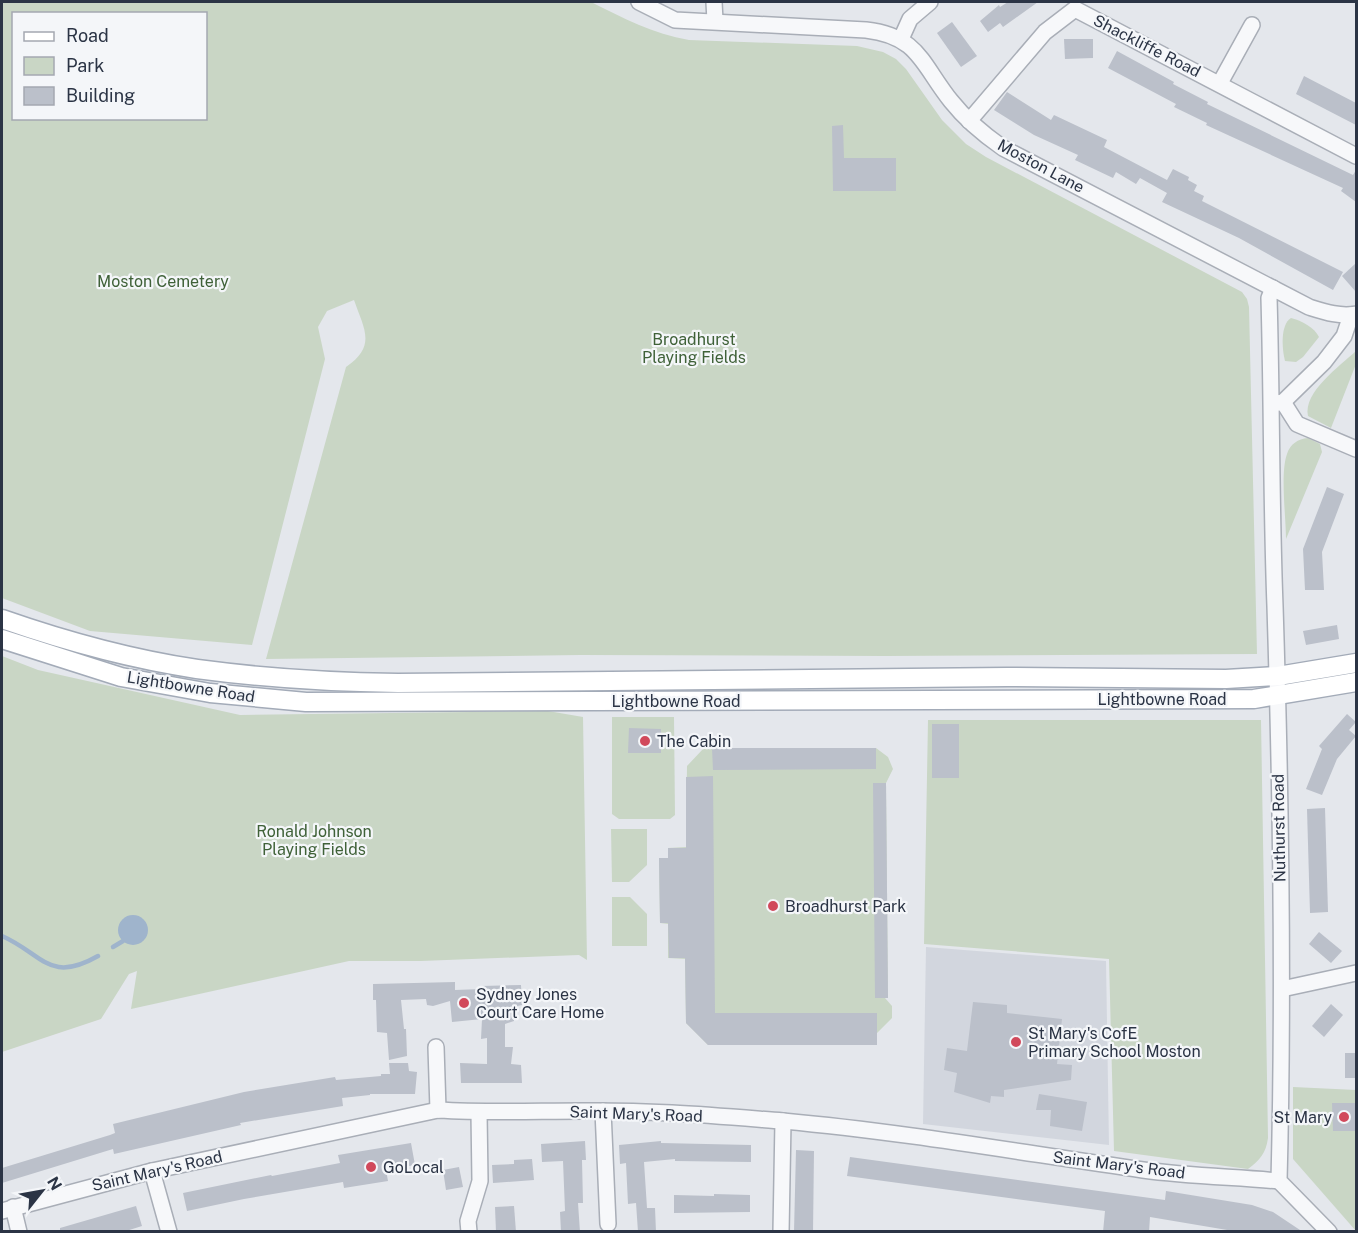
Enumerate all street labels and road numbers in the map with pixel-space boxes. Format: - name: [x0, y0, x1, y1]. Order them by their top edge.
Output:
- street label: Shackliffe Road: [1090, 11, 1204, 81]
- street label: Moston Lane: [994, 135, 1088, 197]
- street label: Lightbowne Road: [126, 668, 256, 706]
- street label: Lightbowne Road: [1097, 690, 1227, 709]
- street label: Lightbowne Road: [611, 692, 741, 711]
- street label: Nuthurst Road: [1269, 774, 1289, 882]
- street label: Saint Mary's Road: [569, 1102, 703, 1126]
- street label: Saint Mary's Road: [90, 1147, 224, 1195]
- street label: Saint Mary's Road: [1052, 1147, 1186, 1183]

